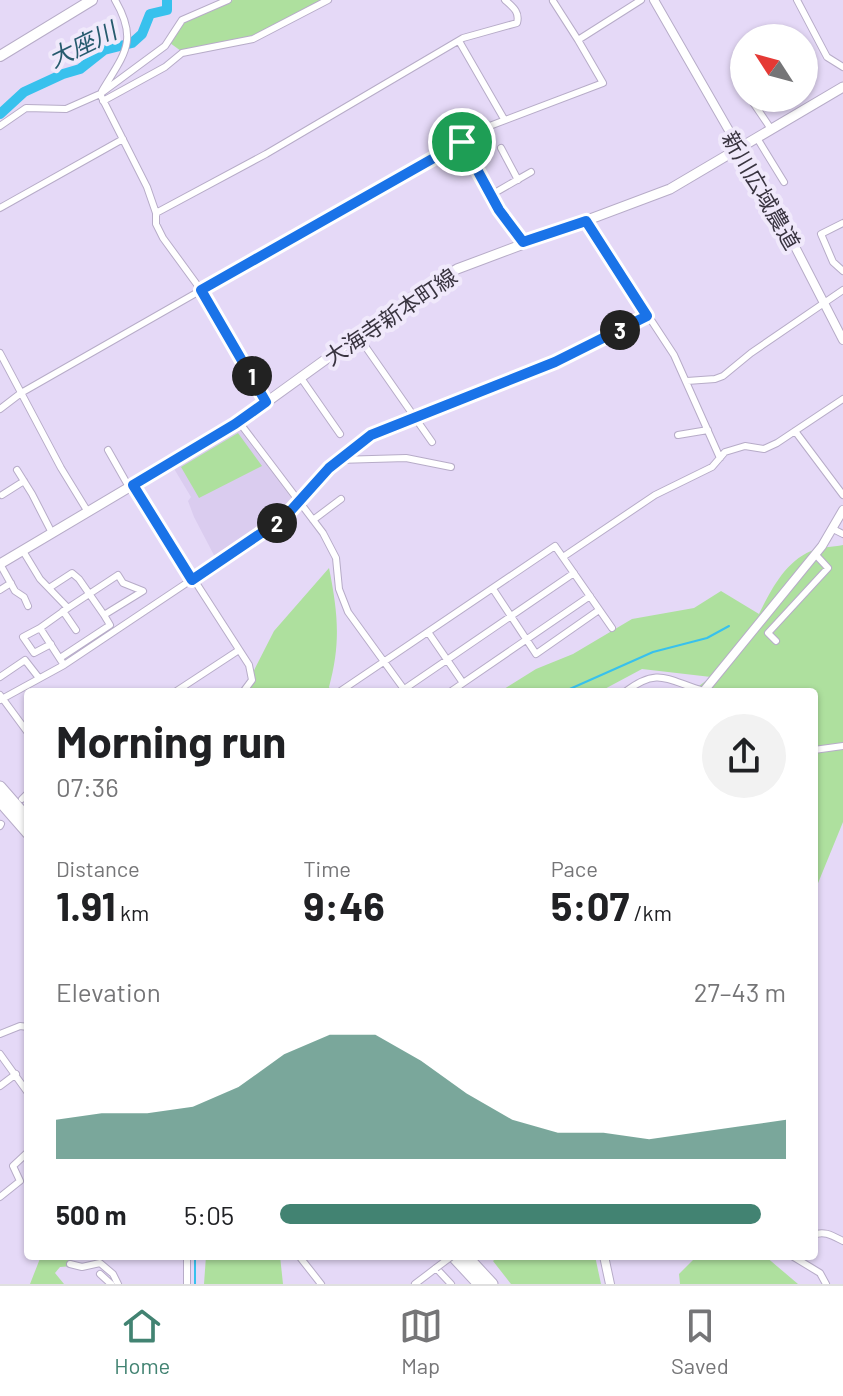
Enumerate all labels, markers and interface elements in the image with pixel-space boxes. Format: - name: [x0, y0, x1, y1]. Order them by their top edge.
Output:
- water label: 大座川: [43, 14, 123, 73]
- north arrow: [730, 24, 818, 112]
- map controls: [730, 24, 818, 112]
- pin: [428, 108, 496, 176]
- icon: arrive: [440, 120, 484, 164]
- street label: 新川広域農道: [718, 126, 806, 254]
- street label: 大海寺新本町線: [319, 262, 461, 370]
- pin: 3: [600, 310, 640, 350]
- text: 3: [614, 317, 626, 343]
- pin: 1: [232, 356, 272, 396]
- text: 1: [248, 363, 256, 389]
- pin: 2: [257, 503, 297, 543]
- text: 2: [271, 510, 283, 536]
- text: Morning run: [56, 714, 286, 767]
- button: share: [702, 714, 786, 798]
- text: 07:36: [56, 771, 119, 802]
- text: Distance: [56, 855, 140, 881]
- text: Time: [303, 855, 351, 881]
- text: Pace: [551, 855, 598, 881]
- text: 1.91: [56, 881, 116, 929]
- text: 9:46: [303, 881, 385, 929]
- text: 5:07: [551, 881, 629, 929]
- text: km: [116, 899, 149, 925]
- text: /km: [629, 899, 672, 925]
- text: Elevation: [56, 976, 161, 1007]
- text: 27–43 m: [694, 976, 786, 1007]
- text: 500 m: [56, 1199, 127, 1230]
- text: 5:05: [184, 1199, 234, 1230]
- tab: Home: [114, 1304, 170, 1378]
- tab: Map: [399, 1304, 443, 1378]
- tab: Saved: [671, 1304, 729, 1378]

